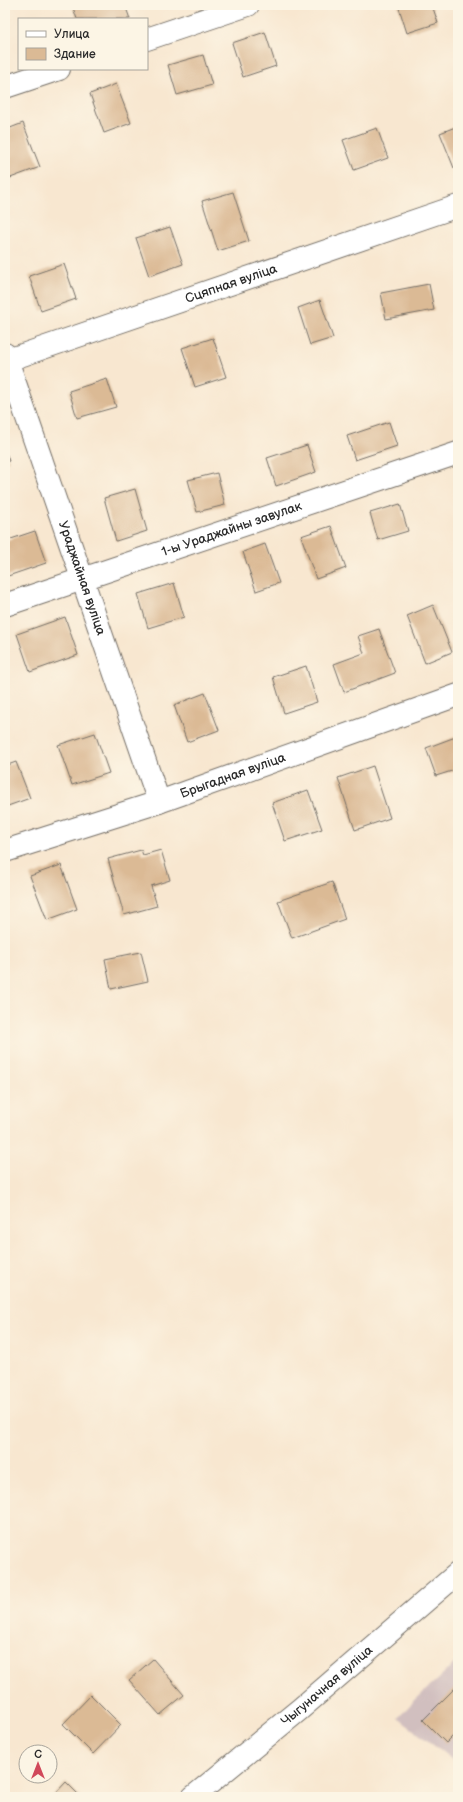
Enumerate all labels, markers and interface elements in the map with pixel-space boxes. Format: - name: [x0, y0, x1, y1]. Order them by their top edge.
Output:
- legend: [18, 18, 148, 70]
- text: Улица: [54, 27, 90, 42]
- text: Здание: [54, 47, 96, 62]
- street label: Сцяпная вуліца: [183, 260, 279, 307]
- street label: 1-ы Ураджайны завулак: [159, 498, 304, 560]
- street label: Ураджайная вуліца: [55, 519, 109, 638]
- street label: Брыгадная вуліца: [178, 749, 288, 802]
- street label: Чыгуначная вуліца: [278, 1642, 376, 1729]
- north arrow: [18, 1744, 58, 1784]
- text: С: [34, 1748, 42, 1761]

